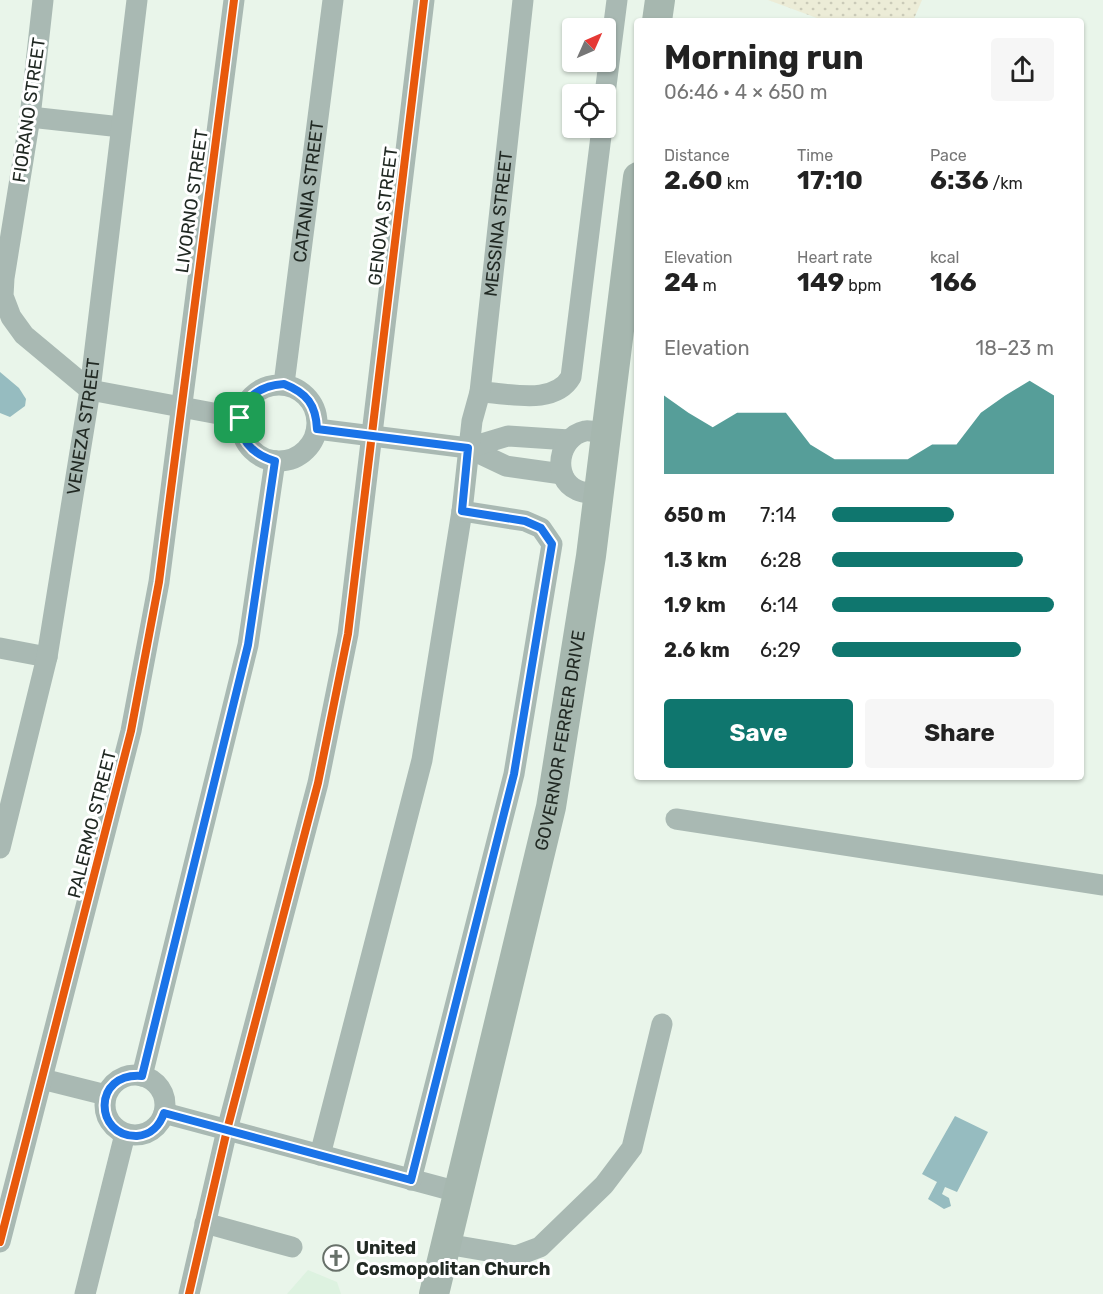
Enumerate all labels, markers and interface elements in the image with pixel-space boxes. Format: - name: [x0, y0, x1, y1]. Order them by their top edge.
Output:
- north arrow: [562, 18, 616, 72]
- map controls: [562, 18, 616, 138]
- street label: FIORANO STREET: [8, 36, 50, 184]
- text: Morning run: [664, 38, 864, 77]
- button: share: [991, 38, 1054, 101]
- text: 06:46 · 4 × 650 m: [664, 80, 827, 104]
- button: locate: [562, 84, 616, 138]
- street label: CATANIA STREET: [289, 119, 329, 264]
- street label: LIVORNO STREET: [171, 128, 213, 274]
- street label: GENOVA STREET: [364, 145, 402, 287]
- text: Distance: [664, 146, 730, 165]
- text: Time: [797, 146, 833, 165]
- text: Pace: [930, 146, 967, 165]
- street label: MESSINA STREET: [480, 150, 517, 298]
- text: 2.60: [664, 165, 723, 196]
- text: 17:10: [797, 165, 863, 196]
- text: 6:36: [930, 165, 989, 196]
- text: km: [723, 174, 749, 193]
- text: /km: [989, 174, 1023, 193]
- text: Elevation: [664, 248, 733, 267]
- text: Heart rate: [797, 248, 872, 267]
- text: kcal: [930, 248, 959, 267]
- text: 24: [664, 267, 699, 298]
- text: 149: [797, 267, 844, 298]
- text: 166: [930, 267, 977, 298]
- text: m: [699, 276, 717, 295]
- text: bpm: [844, 276, 881, 295]
- text: Elevation: [664, 336, 750, 360]
- text: 18–23 m: [976, 336, 1054, 360]
- street label: VENEZA STREET: [62, 357, 105, 497]
- pin: [214, 392, 265, 443]
- icon: arrive: [223, 401, 256, 434]
- text: 650 m: [664, 503, 726, 527]
- text: 7:14: [760, 503, 796, 527]
- text: 1.3 km: [664, 548, 727, 572]
- text: 6:28: [760, 548, 802, 572]
- text: 1.9 km: [664, 593, 726, 617]
- text: 6:14: [760, 593, 798, 617]
- street label: GOVERNOR FERRER DRIVE: [530, 629, 590, 853]
- text: 2.6 km: [664, 638, 730, 662]
- text: 6:29: [760, 638, 801, 662]
- button: Save: [664, 699, 853, 768]
- button: Share: [865, 699, 1054, 768]
- street label: PALERMO STREET: [63, 748, 121, 900]
- place label: United Cosmopolitan Church: [356, 1237, 550, 1280]
- church icon: United Cosmopolitan Church: [321, 1243, 351, 1273]

